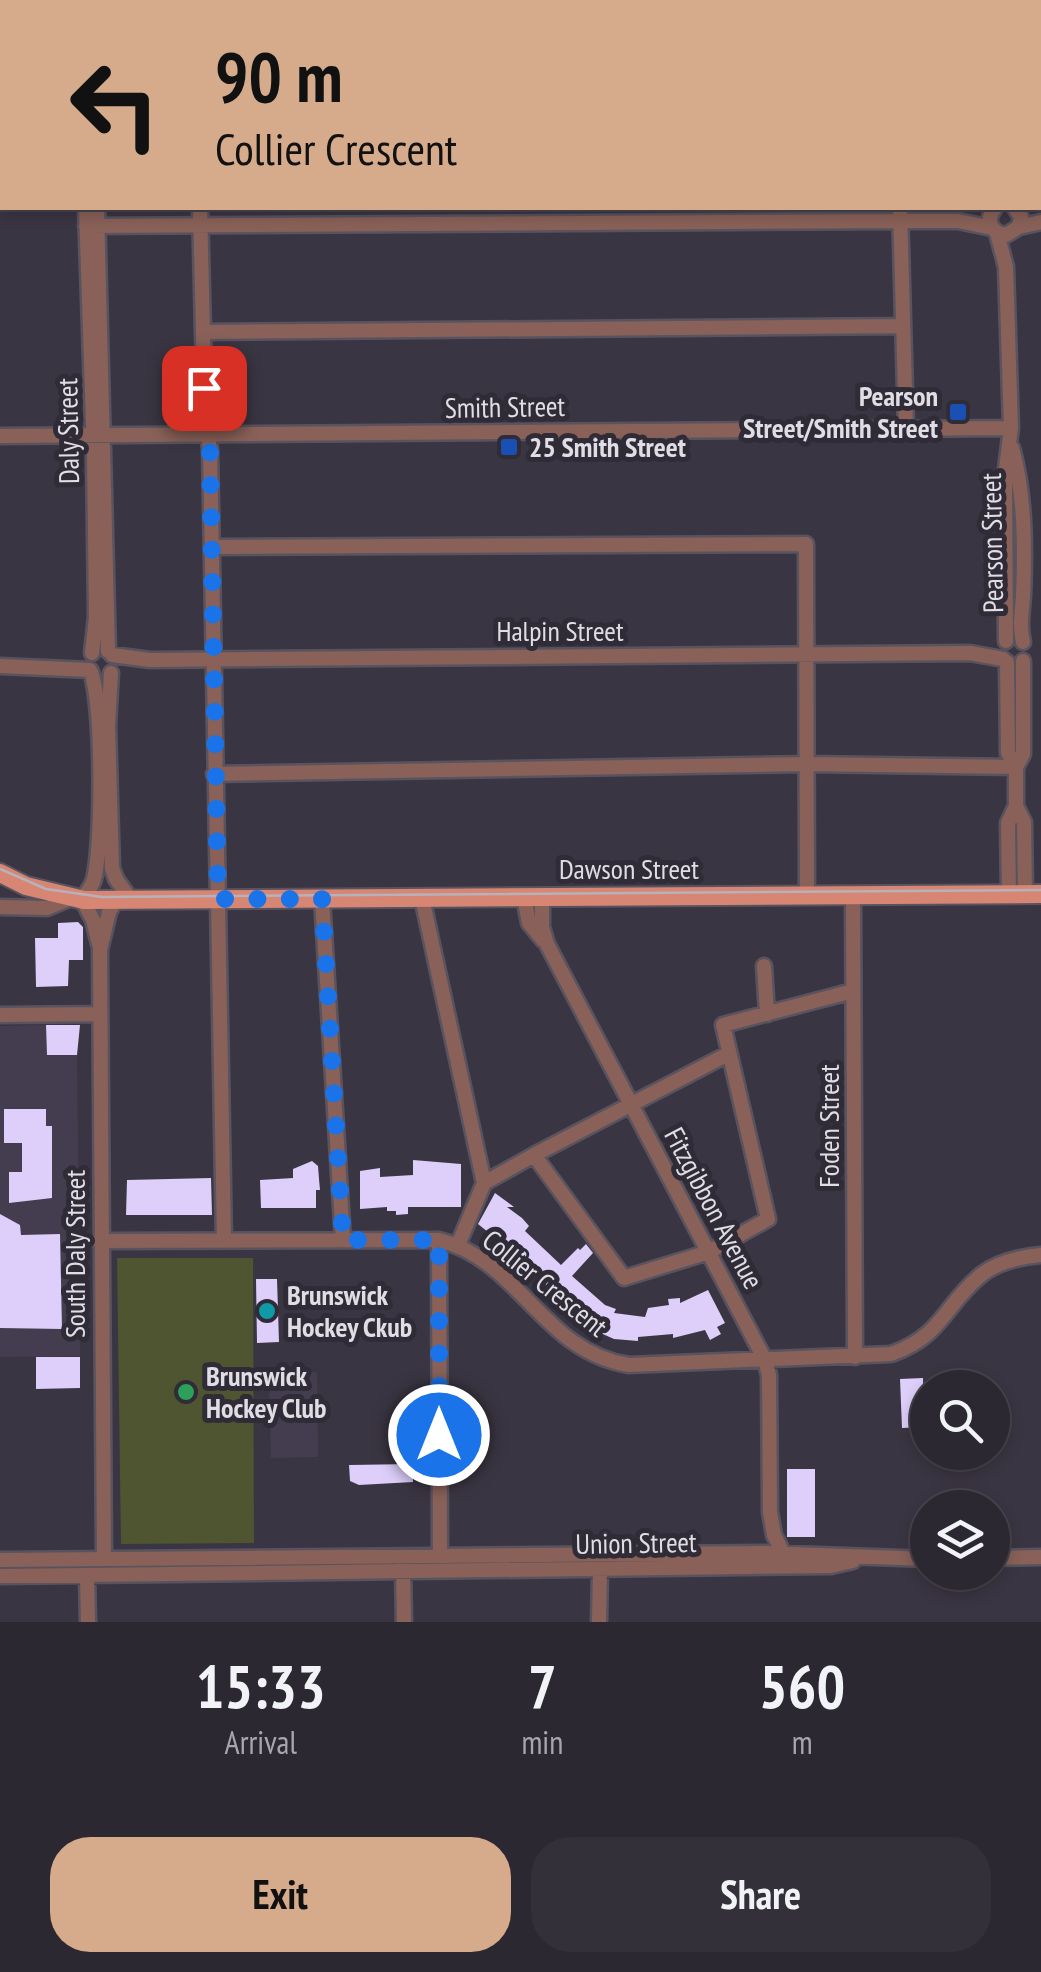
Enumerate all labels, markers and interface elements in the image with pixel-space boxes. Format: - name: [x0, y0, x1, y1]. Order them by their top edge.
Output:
- text: 90 m: [215, 31, 343, 121]
- icon: left: [50, 40, 180, 170]
- text: Collier Crescent: [215, 119, 457, 177]
- pin: [162, 346, 247, 431]
- icon: arrive: [177, 361, 232, 416]
- street label: Daly Street: [48, 377, 87, 484]
- place label: Pearson Street/Smith Street: [743, 377, 938, 446]
- street label: Smith Street: [445, 387, 566, 426]
- marker: Pearson Street/Smith Street: [947, 401, 969, 423]
- place label: 25 Smith Street: [529, 428, 686, 465]
- marker: 25 Smith Street: [498, 436, 520, 458]
- street label: Pearson Street: [972, 472, 1011, 613]
- street label: Halpin Street: [496, 612, 624, 649]
- street label: Dawson Street: [559, 850, 699, 887]
- street label: Foden Street: [810, 1064, 847, 1188]
- street label: Fitzgibbon Avenue: [656, 1121, 773, 1295]
- street label: South Daly Street: [56, 1170, 93, 1338]
- street label: Collier Crescent: [475, 1221, 616, 1345]
- place label: Brunswick Hockey Ckub: [287, 1276, 412, 1345]
- marker: Brunswick Hockey Ckub: [256, 1300, 278, 1322]
- place label: Brunswick Hockey Club: [206, 1357, 326, 1426]
- map controls: [910, 1370, 1010, 1590]
- button: search: [910, 1370, 1010, 1470]
- marker: Brunswick Hockey Club: [175, 1381, 197, 1403]
- position arrow: [387, 1383, 491, 1487]
- button: layers: [910, 1490, 1010, 1590]
- street label: Union Street: [575, 1523, 697, 1562]
- text: 15:33: [196, 1647, 326, 1725]
- text: 7: [528, 1647, 557, 1725]
- text: 560: [759, 1647, 845, 1725]
- text: Arrival: [225, 1721, 297, 1763]
- text: min: [521, 1721, 563, 1763]
- text: m: [792, 1721, 813, 1763]
- button: Exit: [50, 1837, 511, 1952]
- button: Share: [531, 1837, 991, 1952]

